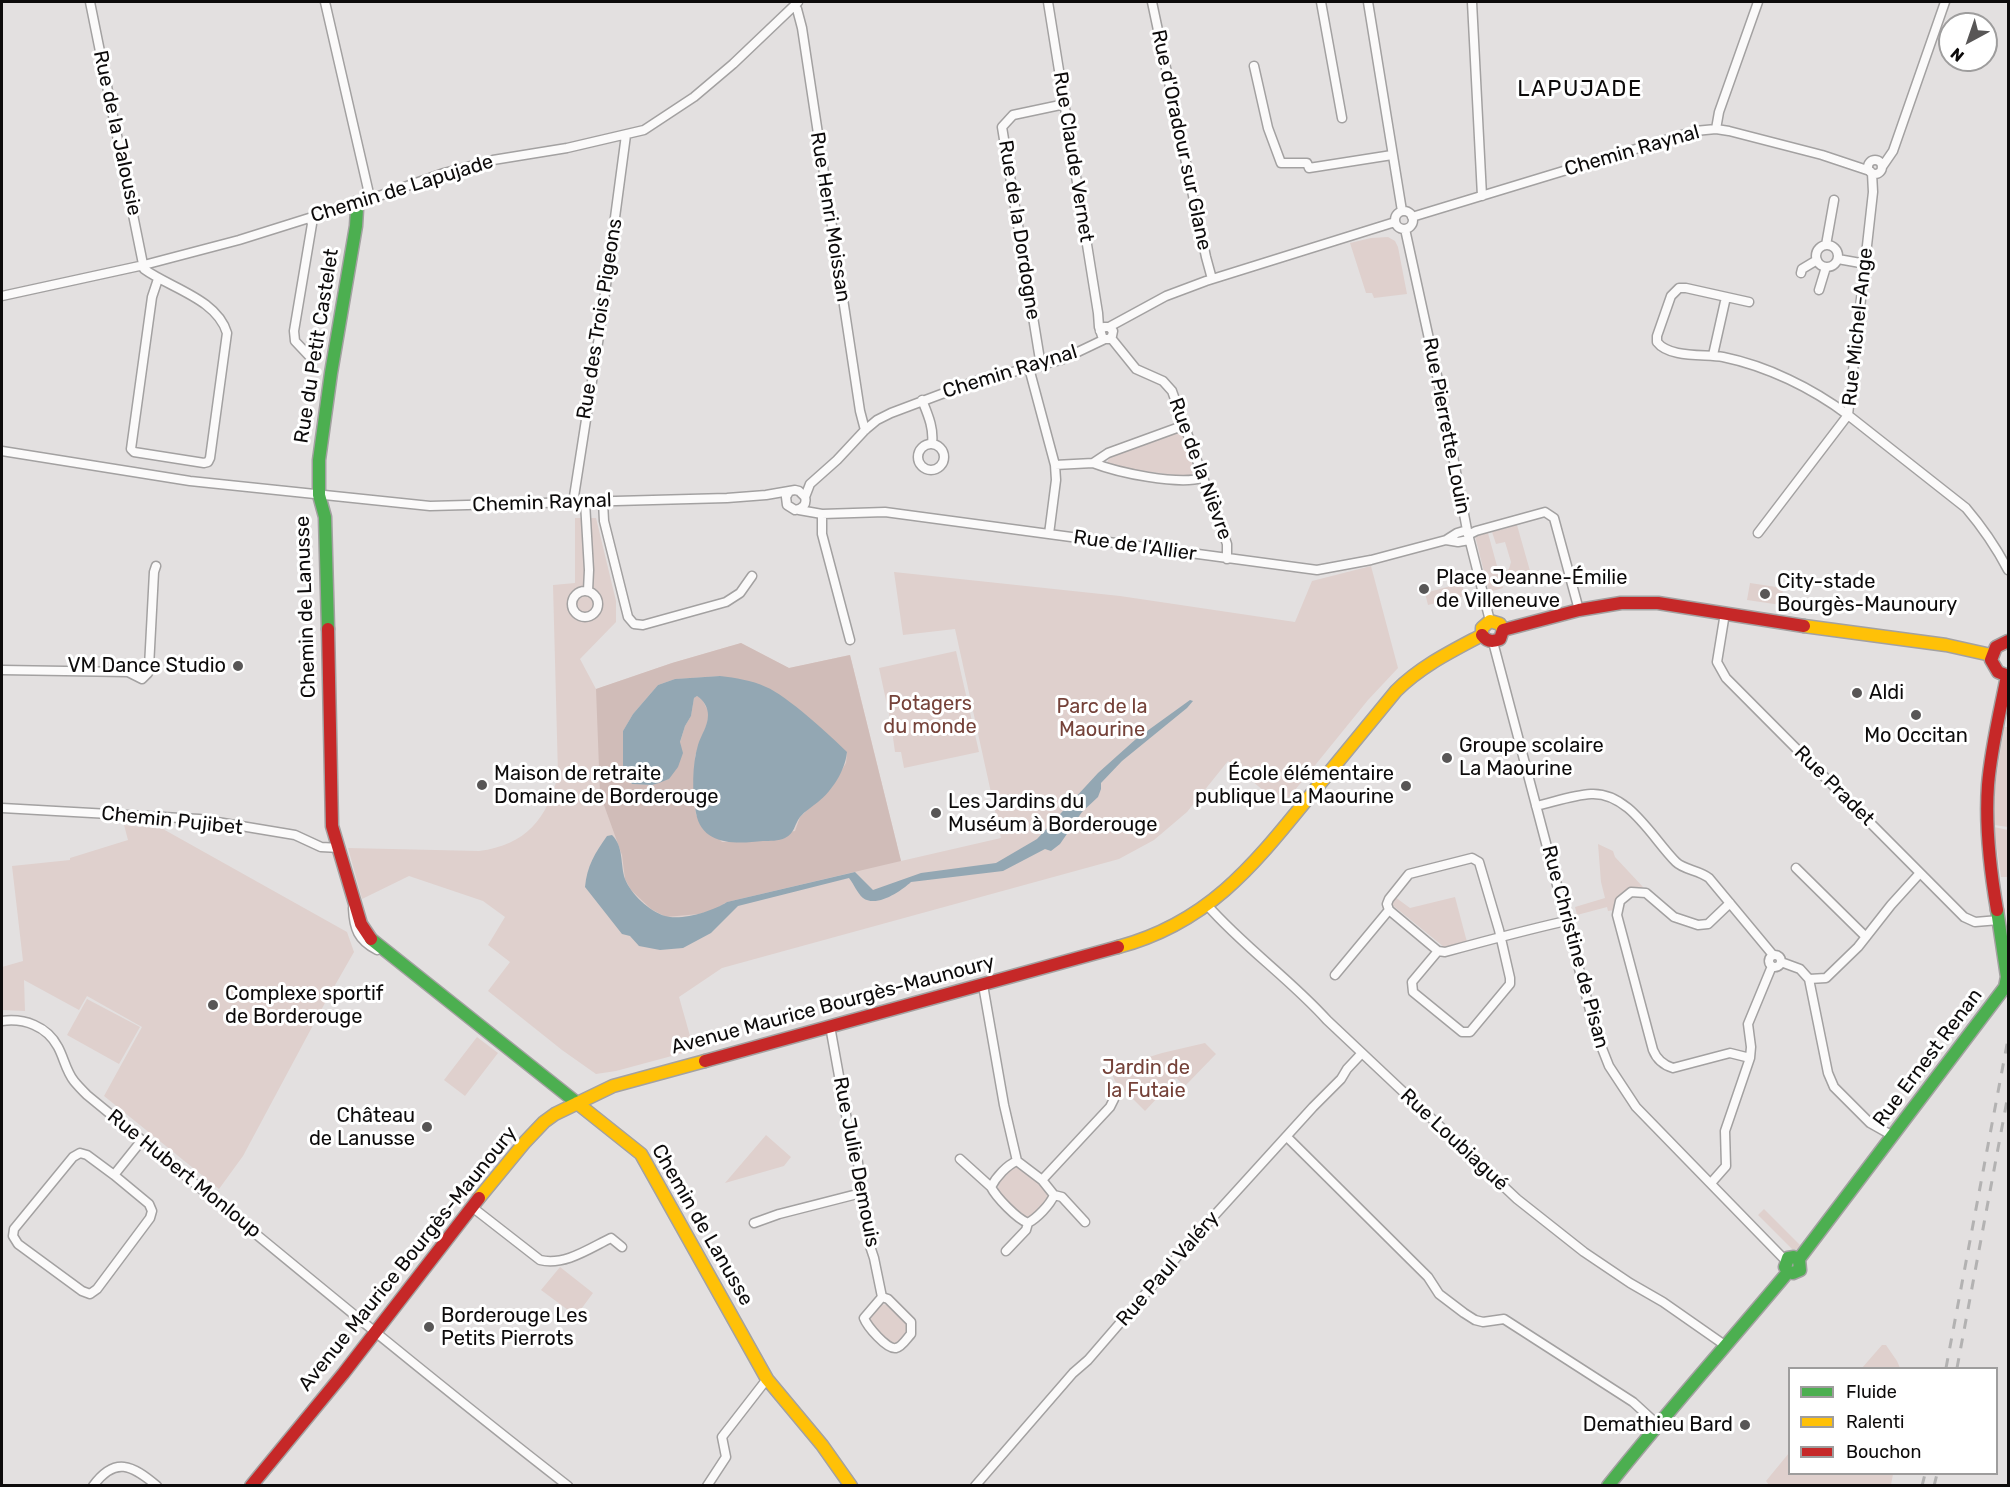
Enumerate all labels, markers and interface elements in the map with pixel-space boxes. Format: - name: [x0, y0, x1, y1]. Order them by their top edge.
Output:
- north arrow: [1938, 12, 1998, 72]
- street label: Rue d'Oradour sur Glane: [1146, 27, 1216, 253]
- text: N: [1947, 44, 1968, 66]
- street label: Rue de la Jalousie: [88, 48, 146, 218]
- street label: Rue Claude Vernet: [1048, 70, 1098, 244]
- district label: LAPUJADE: [1517, 77, 1643, 103]
- street label: Chemin Raynal: [1562, 120, 1702, 182]
- street label: Rue Henri Moissan: [805, 130, 855, 304]
- street label: Rue de la Dordogne: [993, 139, 1045, 321]
- street label: Chemin de Lapujade: [308, 150, 496, 228]
- street label: Rue des Trois Pigeons: [572, 217, 628, 421]
- street label: Rue du Petit Castelet: [290, 247, 344, 445]
- street label: Rue Michel-Ange: [1838, 247, 1878, 407]
- street label: Rue Pierrette Louin: [1417, 336, 1475, 516]
- street label: Chemin Raynal: [940, 340, 1080, 404]
- street label: Rue de la Nièvre: [1163, 395, 1237, 543]
- street label: Chemin Raynal: [472, 489, 612, 517]
- street label: Chemin de Lanusse: [291, 515, 321, 699]
- street label: Rue de l'Allier: [1072, 525, 1198, 567]
- place label: Place Jeanne-Émilie de Villeneuve: [1436, 566, 1627, 613]
- place label: City-stade Bourgès-Maunoury: [1777, 570, 1957, 617]
- marker: Place Jeanne-Émilie de Villeneuve: [1417, 582, 1431, 596]
- marker: City-stade Bourgès-Maunoury: [1758, 587, 1772, 601]
- place label: VM Dance Studio: [68, 654, 226, 678]
- marker: VM Dance Studio: [231, 659, 245, 673]
- place label: Aldi: [1869, 681, 1904, 705]
- marker: Aldi: [1850, 686, 1864, 700]
- park label: Potagers du monde: [883, 692, 977, 739]
- park label: Parc de la Maourine: [1057, 695, 1147, 742]
- marker: Mo Occitan: [1909, 708, 1923, 722]
- place label: Mo Occitan: [1864, 724, 1968, 748]
- place label: Groupe scolaire La Maourine: [1459, 734, 1604, 781]
- street label: Rue Pradet: [1789, 741, 1879, 831]
- marker: Groupe scolaire La Maourine: [1440, 751, 1454, 765]
- place label: Maison de retraite Domaine de Borderouge: [494, 762, 719, 809]
- place label: École élémentaire publique La Maourine: [1195, 762, 1394, 809]
- marker: Maison de retraite Domaine de Borderouge: [475, 778, 489, 792]
- marker: École élémentaire publique La Maourine: [1399, 779, 1413, 793]
- place label: Les Jardins du Muséum à Borderouge: [948, 790, 1157, 837]
- street label: Chemin Pujibet: [100, 802, 244, 840]
- marker: Les Jardins du Muséum à Borderouge: [929, 806, 943, 820]
- street label: Rue Christine de Pisan: [1536, 843, 1614, 1051]
- street label: Avenue Maurice Bourgès-Maunoury: [669, 950, 997, 1060]
- place label: Complexe sportif de Borderouge: [225, 982, 383, 1029]
- street label: Rue Ernest Renan: [1868, 984, 1988, 1132]
- marker: Complexe sportif de Borderouge: [206, 998, 220, 1012]
- park label: Jardin de la Futaie: [1102, 1056, 1190, 1103]
- street label: Rue Julie Demouis: [828, 1075, 884, 1249]
- street label: Rue Loubiagué: [1395, 1084, 1513, 1196]
- place label: Château de Lanusse: [309, 1104, 415, 1151]
- street label: Rue Hubert Monloup: [102, 1105, 266, 1243]
- marker: Château de Lanusse: [420, 1120, 434, 1134]
- street label: Avenue Maurice Bourgès-Maunoury: [294, 1122, 522, 1396]
- street label: Chemin de Lanusse: [646, 1140, 758, 1310]
- street label: Rue Paul Valéry: [1112, 1207, 1224, 1331]
- place label: Borderouge Les Petits Pierrots: [441, 1304, 588, 1351]
- marker: Borderouge Les Petits Pierrots: [422, 1320, 436, 1334]
- legend: [1788, 1367, 1998, 1475]
- text: Fluide: [1846, 1381, 1897, 1403]
- text: Ralenti: [1846, 1411, 1904, 1433]
- place label: Demathieu Bard: [1583, 1413, 1733, 1437]
- marker: Demathieu Bard: [1738, 1418, 1752, 1432]
- text: Bouchon: [1846, 1441, 1921, 1463]

